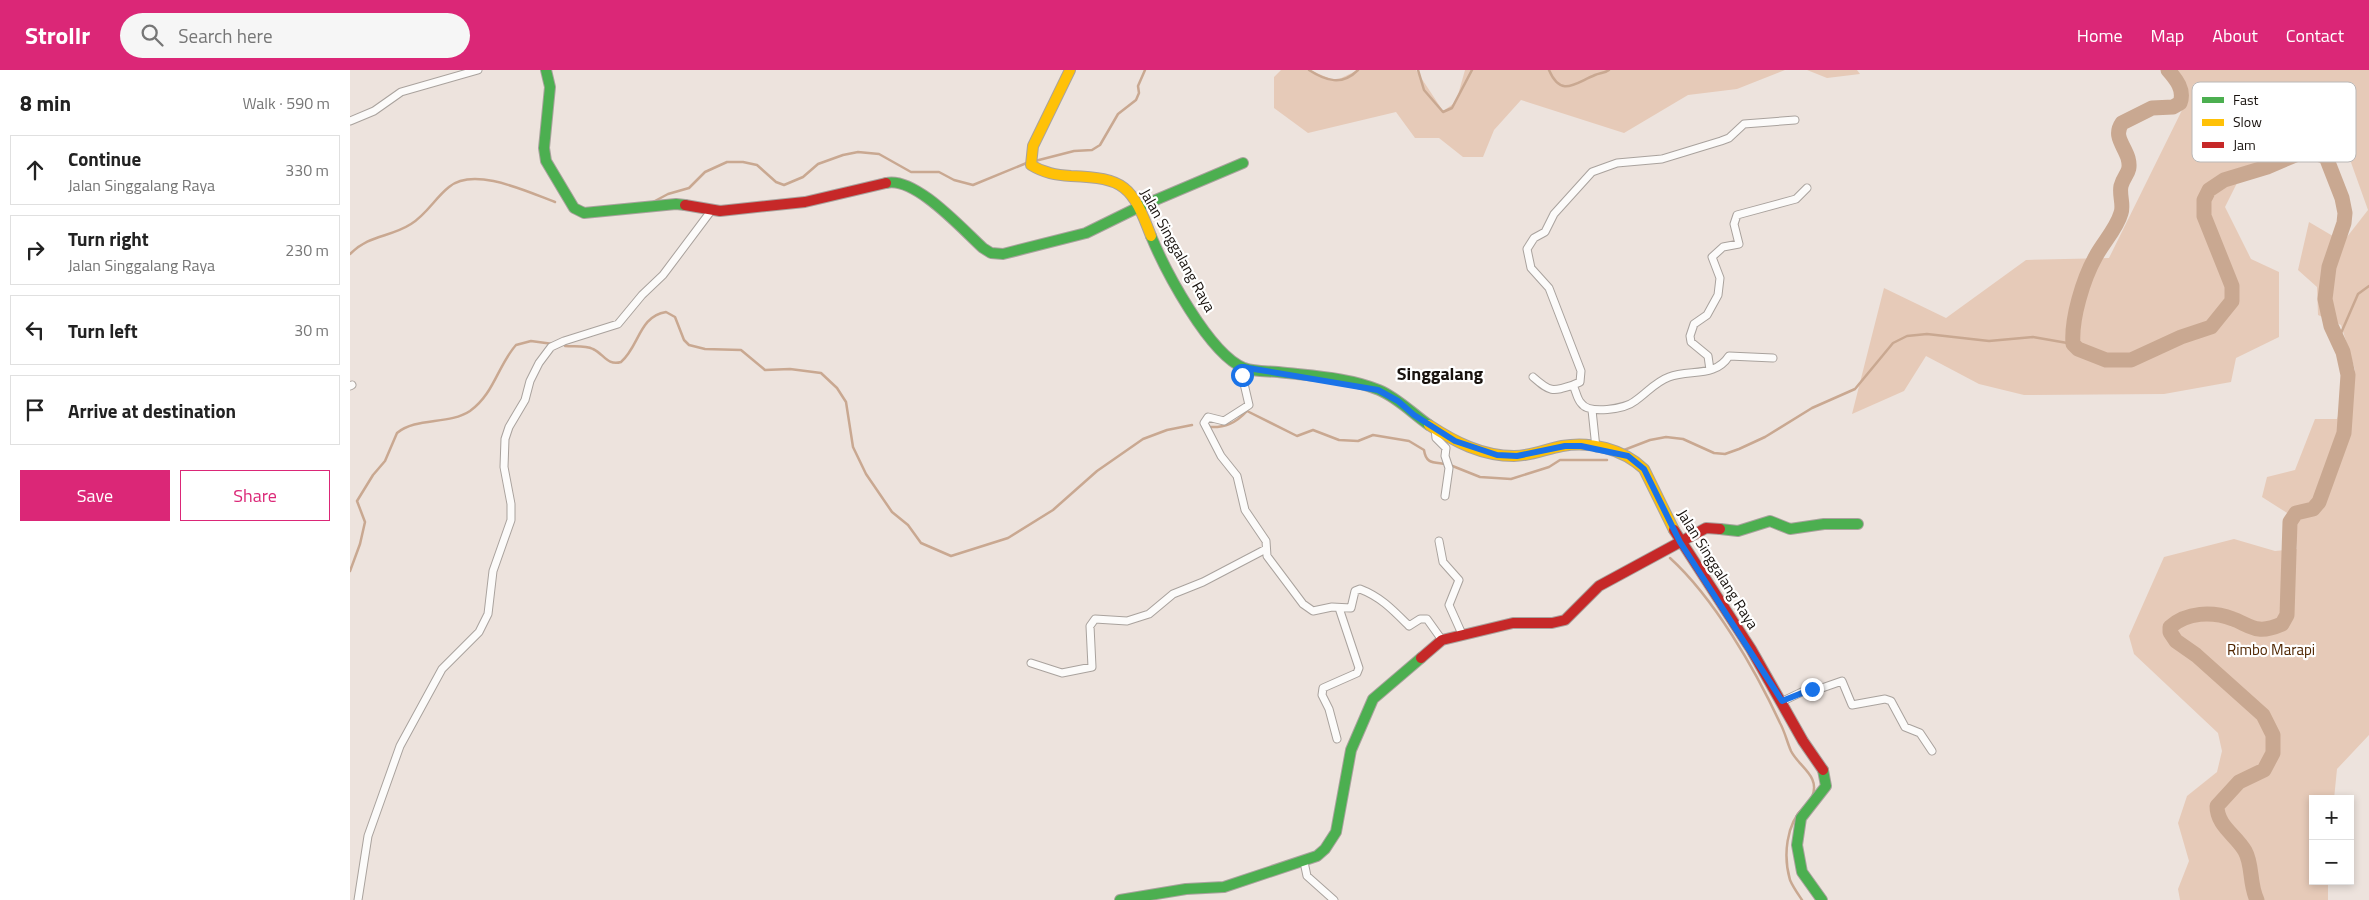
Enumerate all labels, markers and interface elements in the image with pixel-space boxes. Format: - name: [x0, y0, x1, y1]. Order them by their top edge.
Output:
- search box: [120, 13, 470, 58]
- text: Strollr: [25, 17, 90, 53]
- icon: search: [138, 21, 166, 49]
- text: Search here: [178, 21, 273, 50]
- text: Home: [2077, 22, 2123, 49]
- text: Map: [2151, 22, 2184, 49]
- text: About: [2212, 22, 2258, 49]
- text: Contact: [2286, 22, 2344, 49]
- legend: [2192, 82, 2356, 162]
- text: 8 min: [20, 87, 71, 119]
- text: Fast: [2233, 89, 2258, 110]
- text: Walk · 590 m: [242, 91, 330, 115]
- text: Slow: [2233, 111, 2262, 132]
- text: Jam: [2233, 134, 2256, 155]
- text: Continue: [68, 144, 141, 173]
- icon: ahead: [21, 156, 49, 184]
- text: 330 m: [285, 158, 329, 182]
- text: Jalan Singgalang Raya: [68, 173, 215, 197]
- street label: Jalan Singgalang Raya: [1135, 184, 1222, 316]
- text: Turn right: [68, 224, 149, 253]
- icon: right: [21, 236, 49, 264]
- text: 230 m: [285, 238, 329, 262]
- text: Jalan Singgalang Raya: [68, 253, 215, 277]
- icon: left: [21, 316, 49, 344]
- text: Turn left: [68, 316, 138, 345]
- text: 30 m: [294, 318, 329, 342]
- district label: Singgalang: [1397, 360, 1484, 387]
- route start: [1231, 364, 1254, 387]
- icon: arrive: [21, 396, 49, 424]
- text: Arrive at destination: [68, 396, 236, 425]
- button: Save: [20, 470, 170, 521]
- button: Share: [180, 470, 330, 521]
- street label: Jalan Singgalang Raya: [1672, 504, 1765, 634]
- park label: Rimbo Marapi: [2227, 638, 2315, 661]
- route end: [1801, 678, 1824, 701]
- map controls: [2309, 795, 2354, 885]
- button: +: [2309, 795, 2354, 840]
- button: −: [2309, 840, 2354, 885]

